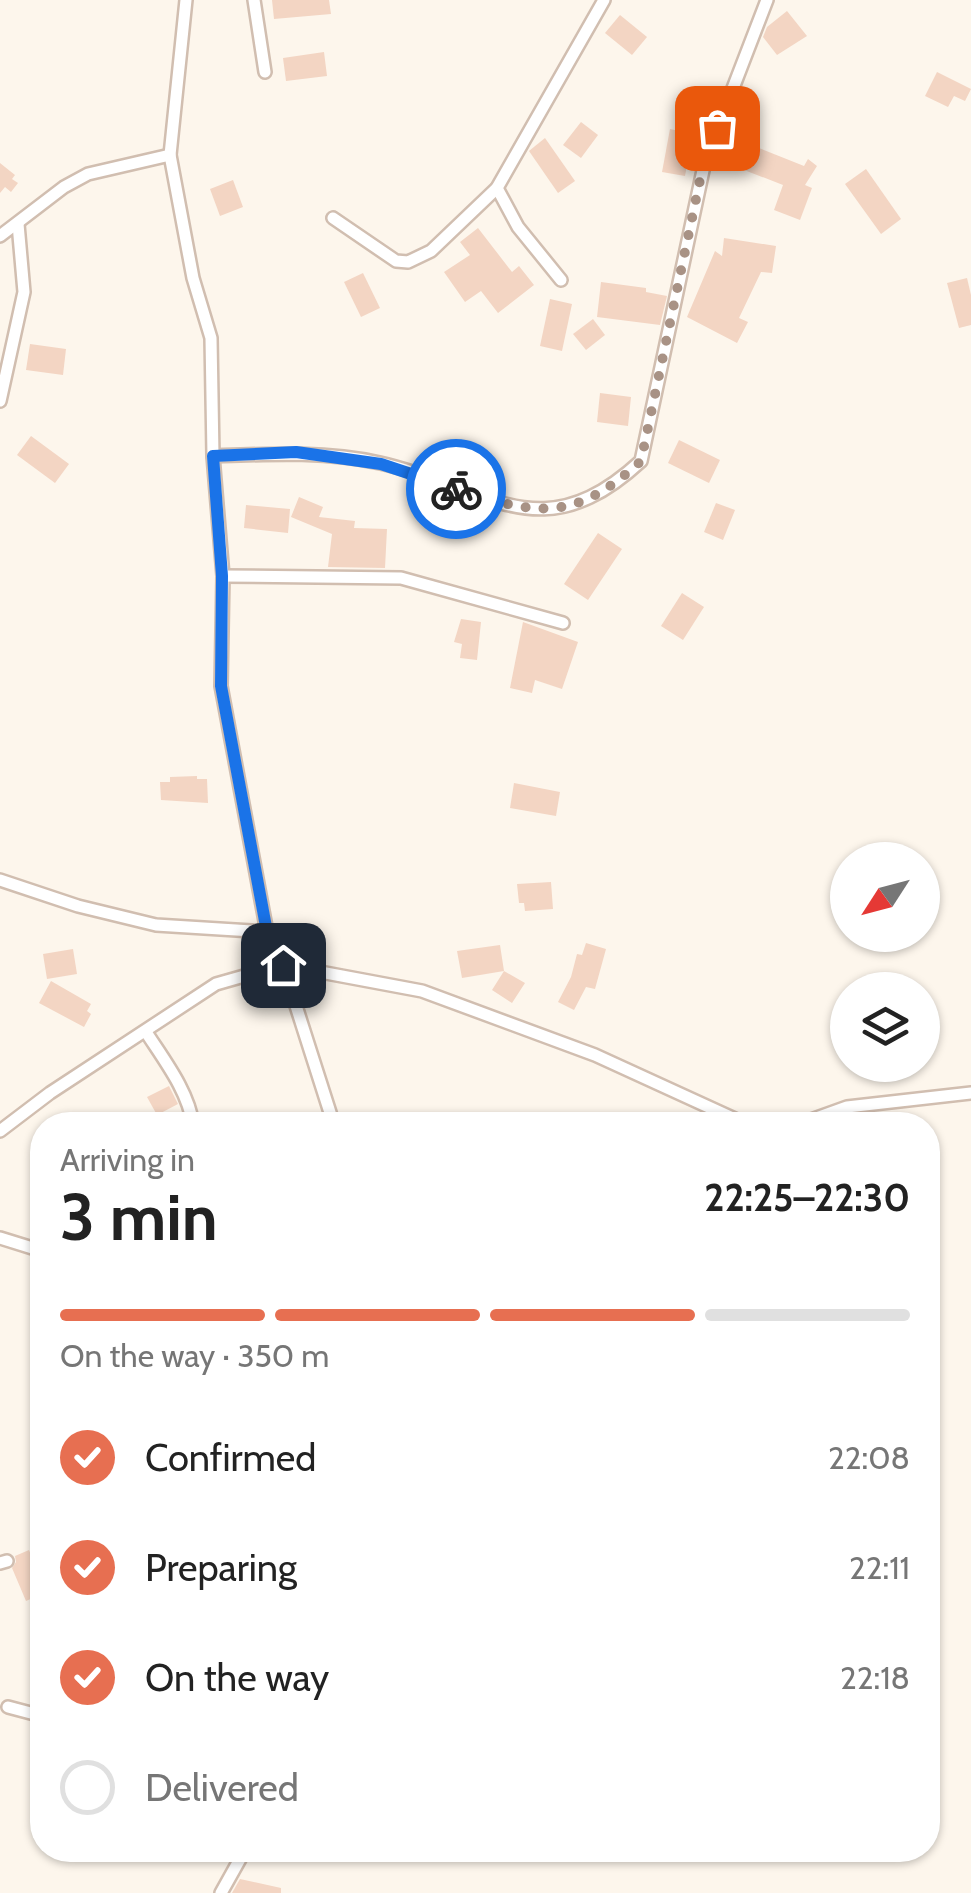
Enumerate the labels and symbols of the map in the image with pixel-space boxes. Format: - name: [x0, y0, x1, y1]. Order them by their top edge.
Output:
- pin: [675, 86, 760, 171]
- courier: [406, 439, 506, 539]
- north arrow: [830, 842, 940, 952]
- pin: [241, 923, 326, 1008]

